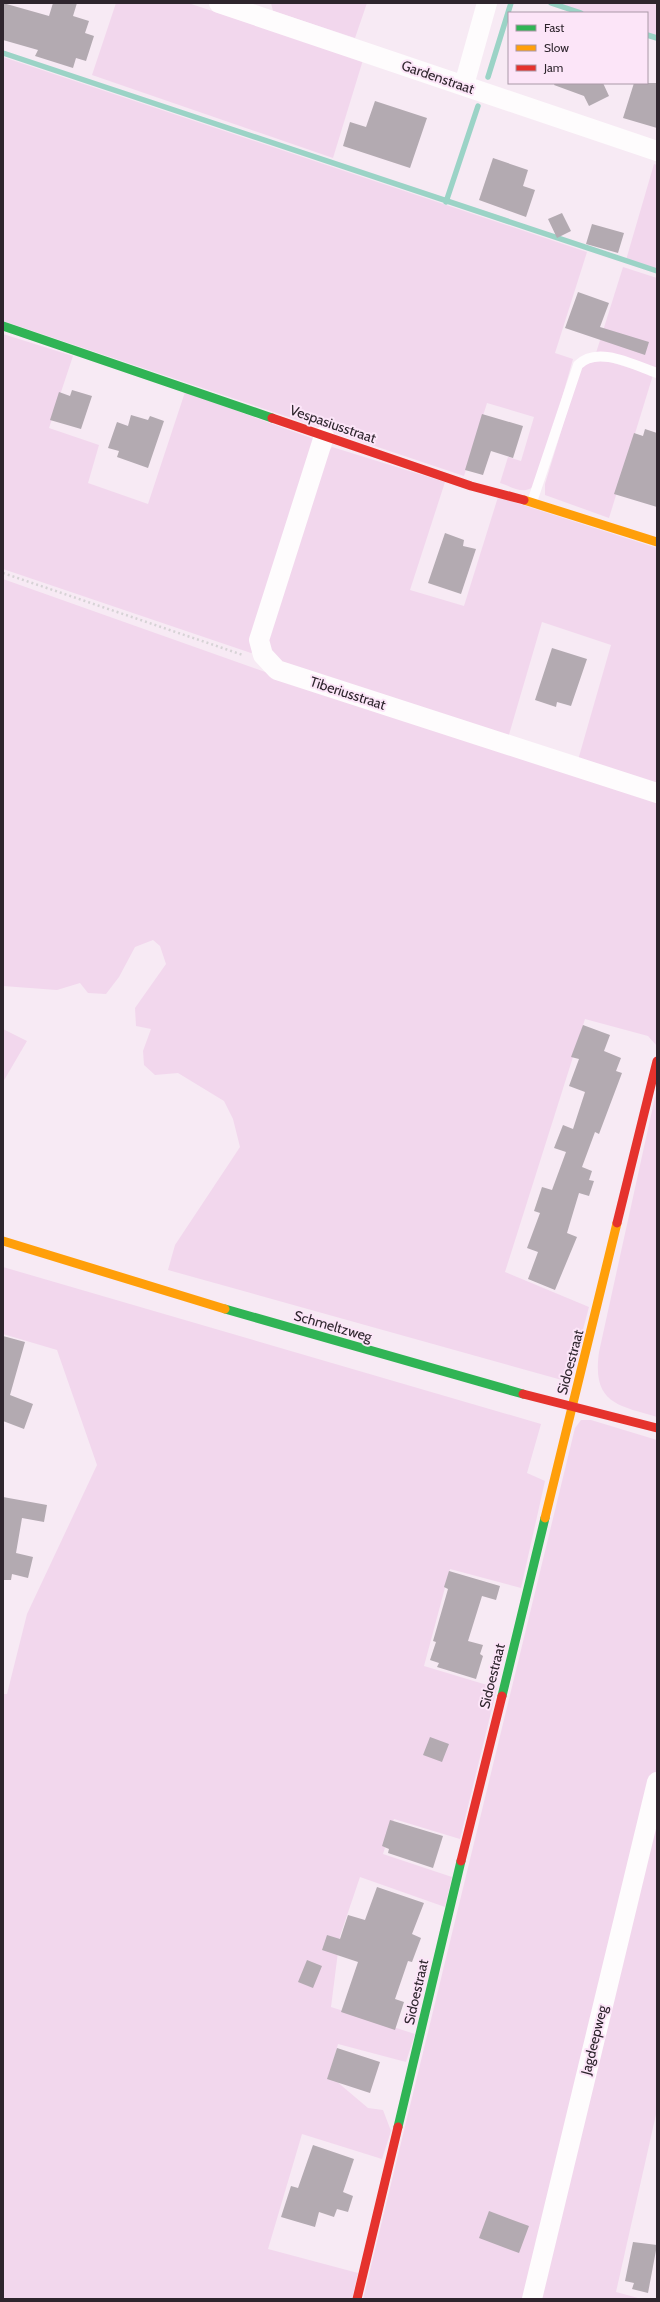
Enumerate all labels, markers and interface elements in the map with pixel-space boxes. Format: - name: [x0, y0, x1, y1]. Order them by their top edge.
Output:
- legend: [508, 12, 648, 84]
- text: Fast: [544, 20, 564, 35]
- text: Slow: [544, 40, 569, 55]
- street label: Gardenstraat: [399, 56, 477, 98]
- text: Jam: [543, 60, 563, 75]
- street label: Vespasiusstraat: [288, 401, 379, 447]
- street label: Tiberiusstraat: [308, 672, 388, 714]
- street label: Schmeltzweg: [292, 1306, 375, 1346]
- street label: Sidoestraat: [553, 1327, 587, 1396]
- street label: Sidoestraat: [475, 1641, 509, 1710]
- street label: Sidoestraat: [400, 1957, 432, 2026]
- street label: Jagdeepweg: [576, 2002, 612, 2078]

